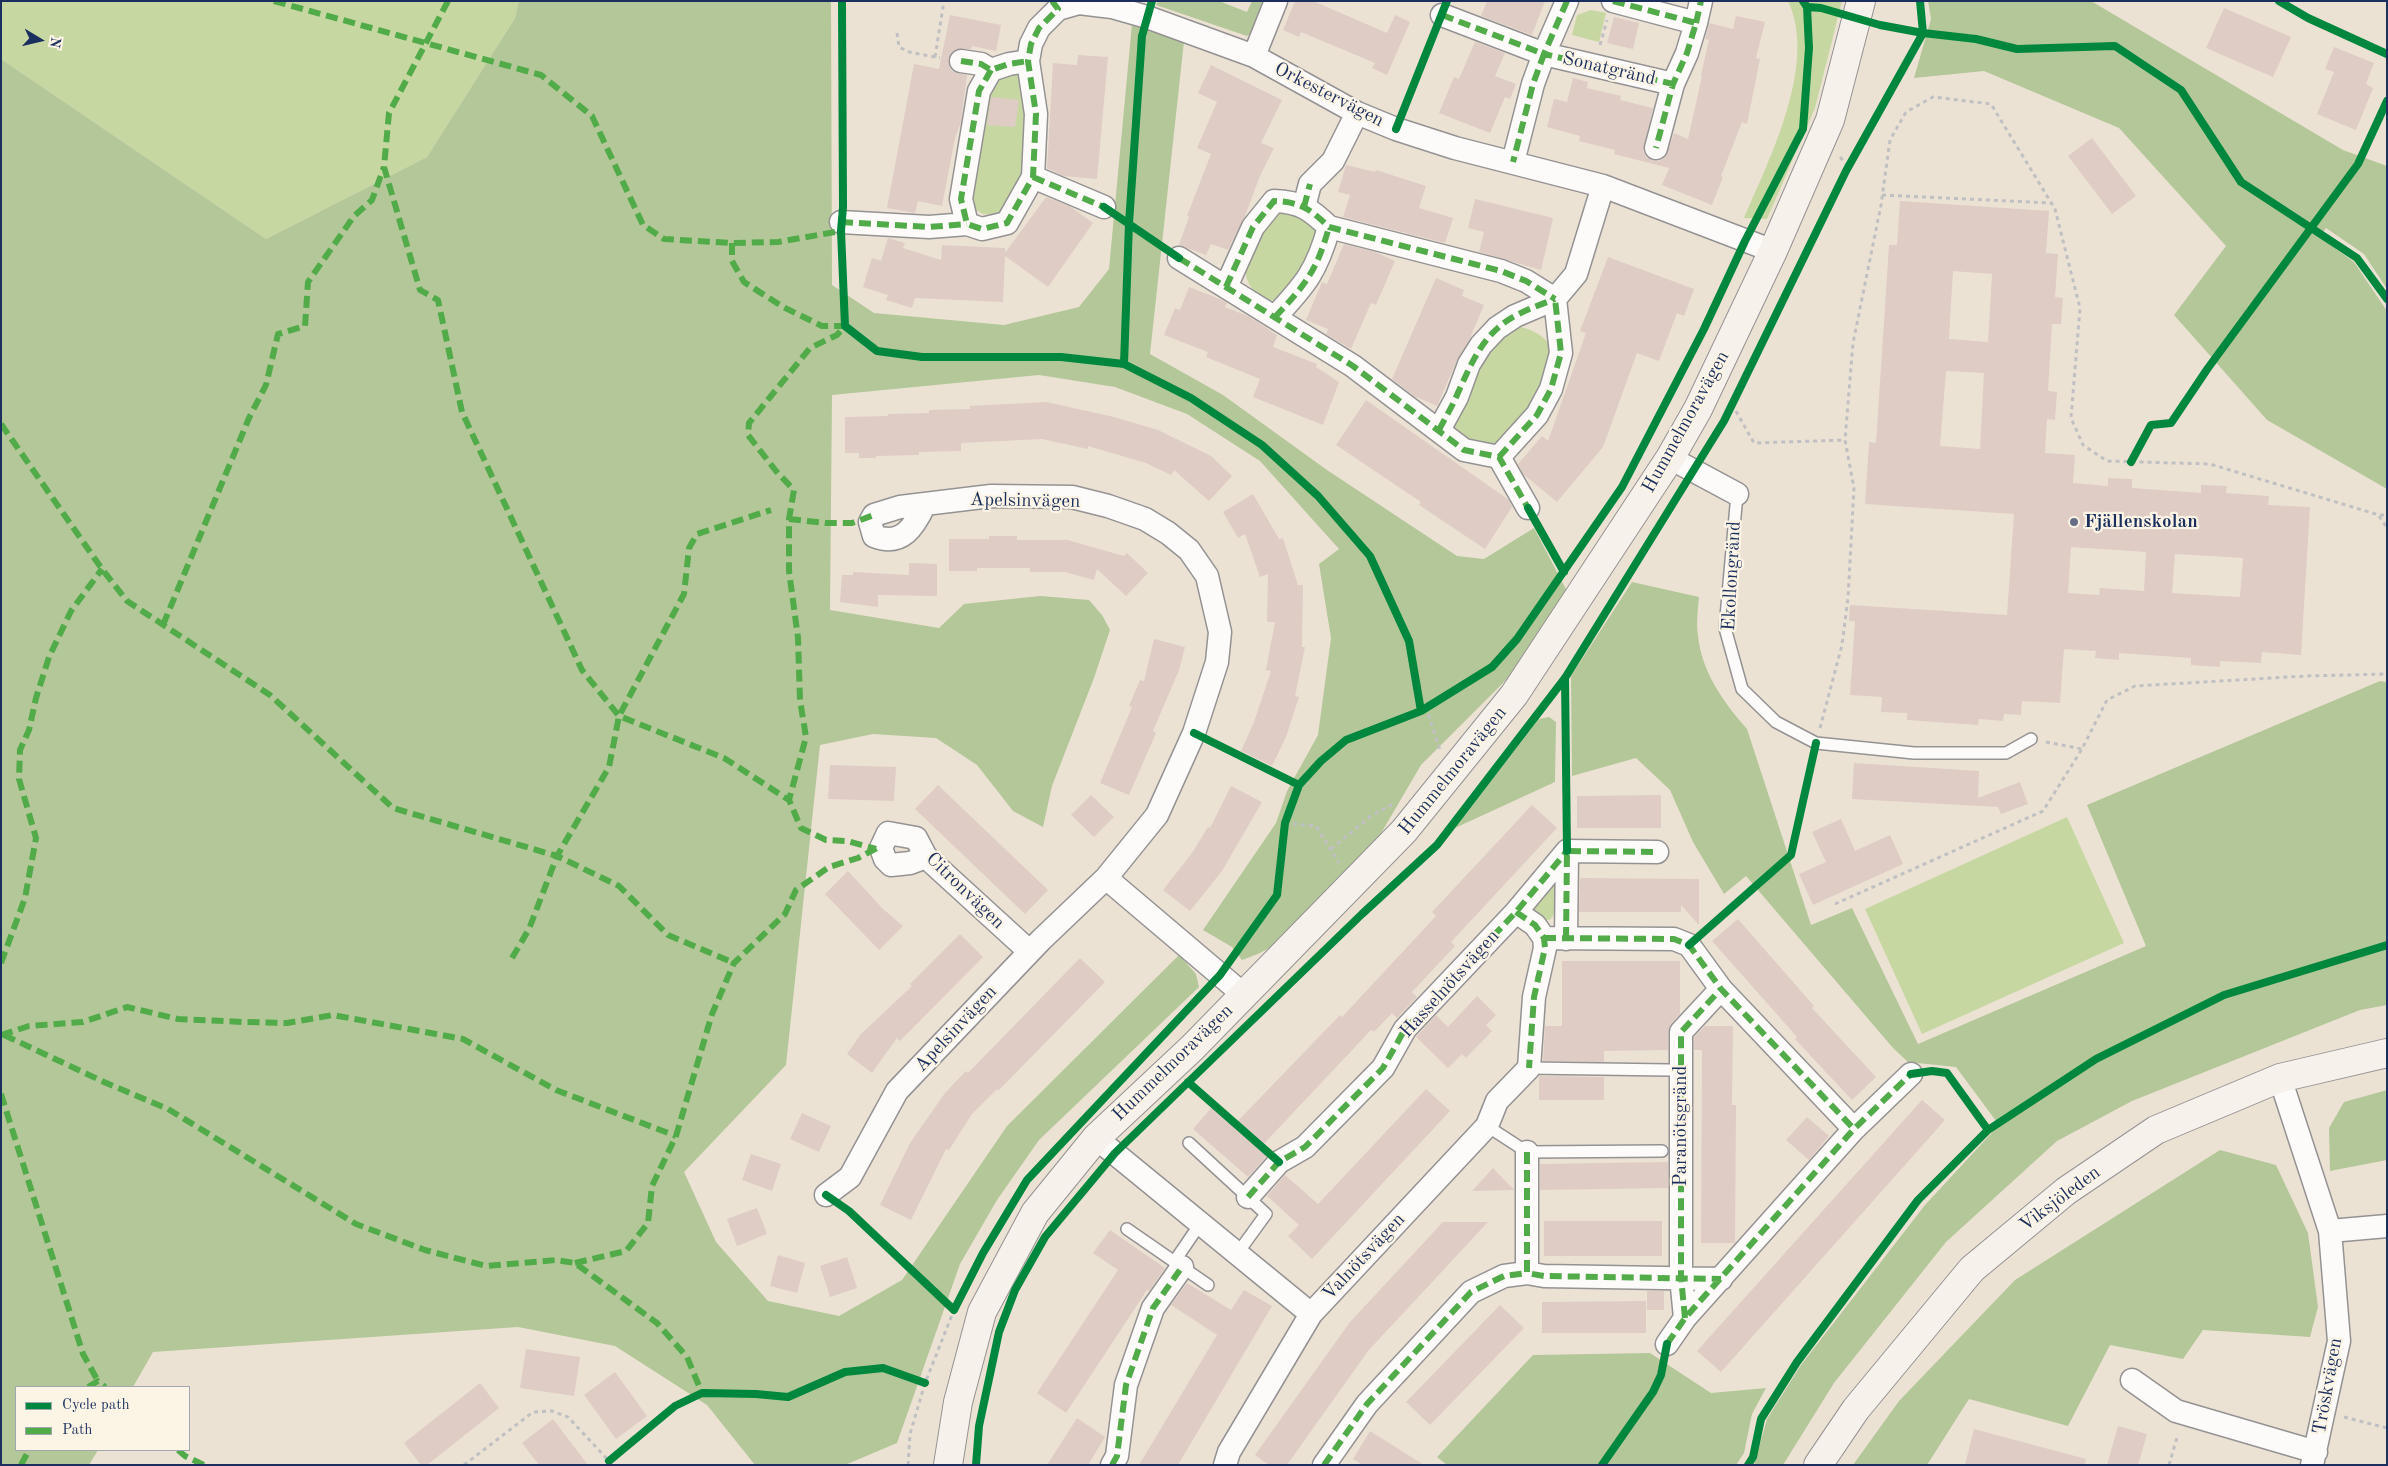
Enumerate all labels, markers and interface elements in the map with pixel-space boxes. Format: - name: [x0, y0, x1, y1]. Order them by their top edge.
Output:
- north arrow: [15, 15, 65, 65]
- text: N: [47, 36, 63, 49]
- street label: Sonatgränd: [1560, 47, 1658, 91]
- street label: Orkestervägen: [1270, 58, 1388, 132]
- street label: Hummelmoravägen: [1637, 347, 1735, 497]
- street label: Apelsinvägen: [970, 489, 1080, 513]
- place label: Fjällenskolan: [2084, 511, 2198, 533]
- marker: Fjällenskolan: [2068, 516, 2080, 528]
- street label: Ekollongränd: [1718, 520, 1746, 632]
- street label: Hummelmoravägen: [1394, 702, 1512, 840]
- street label: Citronvägen: [921, 848, 1009, 934]
- street label: Hasselnötsvägen: [1395, 925, 1505, 1043]
- street label: Apelsinvägen: [910, 981, 1002, 1077]
- street label: Hummelmoravägen: [1108, 1000, 1238, 1126]
- street label: Paranötsgränd: [1670, 1066, 1692, 1186]
- street label: Viksjöleden: [2015, 1161, 2105, 1237]
- street label: Valnötsvägen: [1318, 1209, 1410, 1305]
- street label: Tröskvägen: [2308, 1336, 2348, 1436]
- legend: [15, 1386, 190, 1451]
- text: Cycle path: [62, 1398, 130, 1413]
- text: Path: [62, 1423, 92, 1438]

